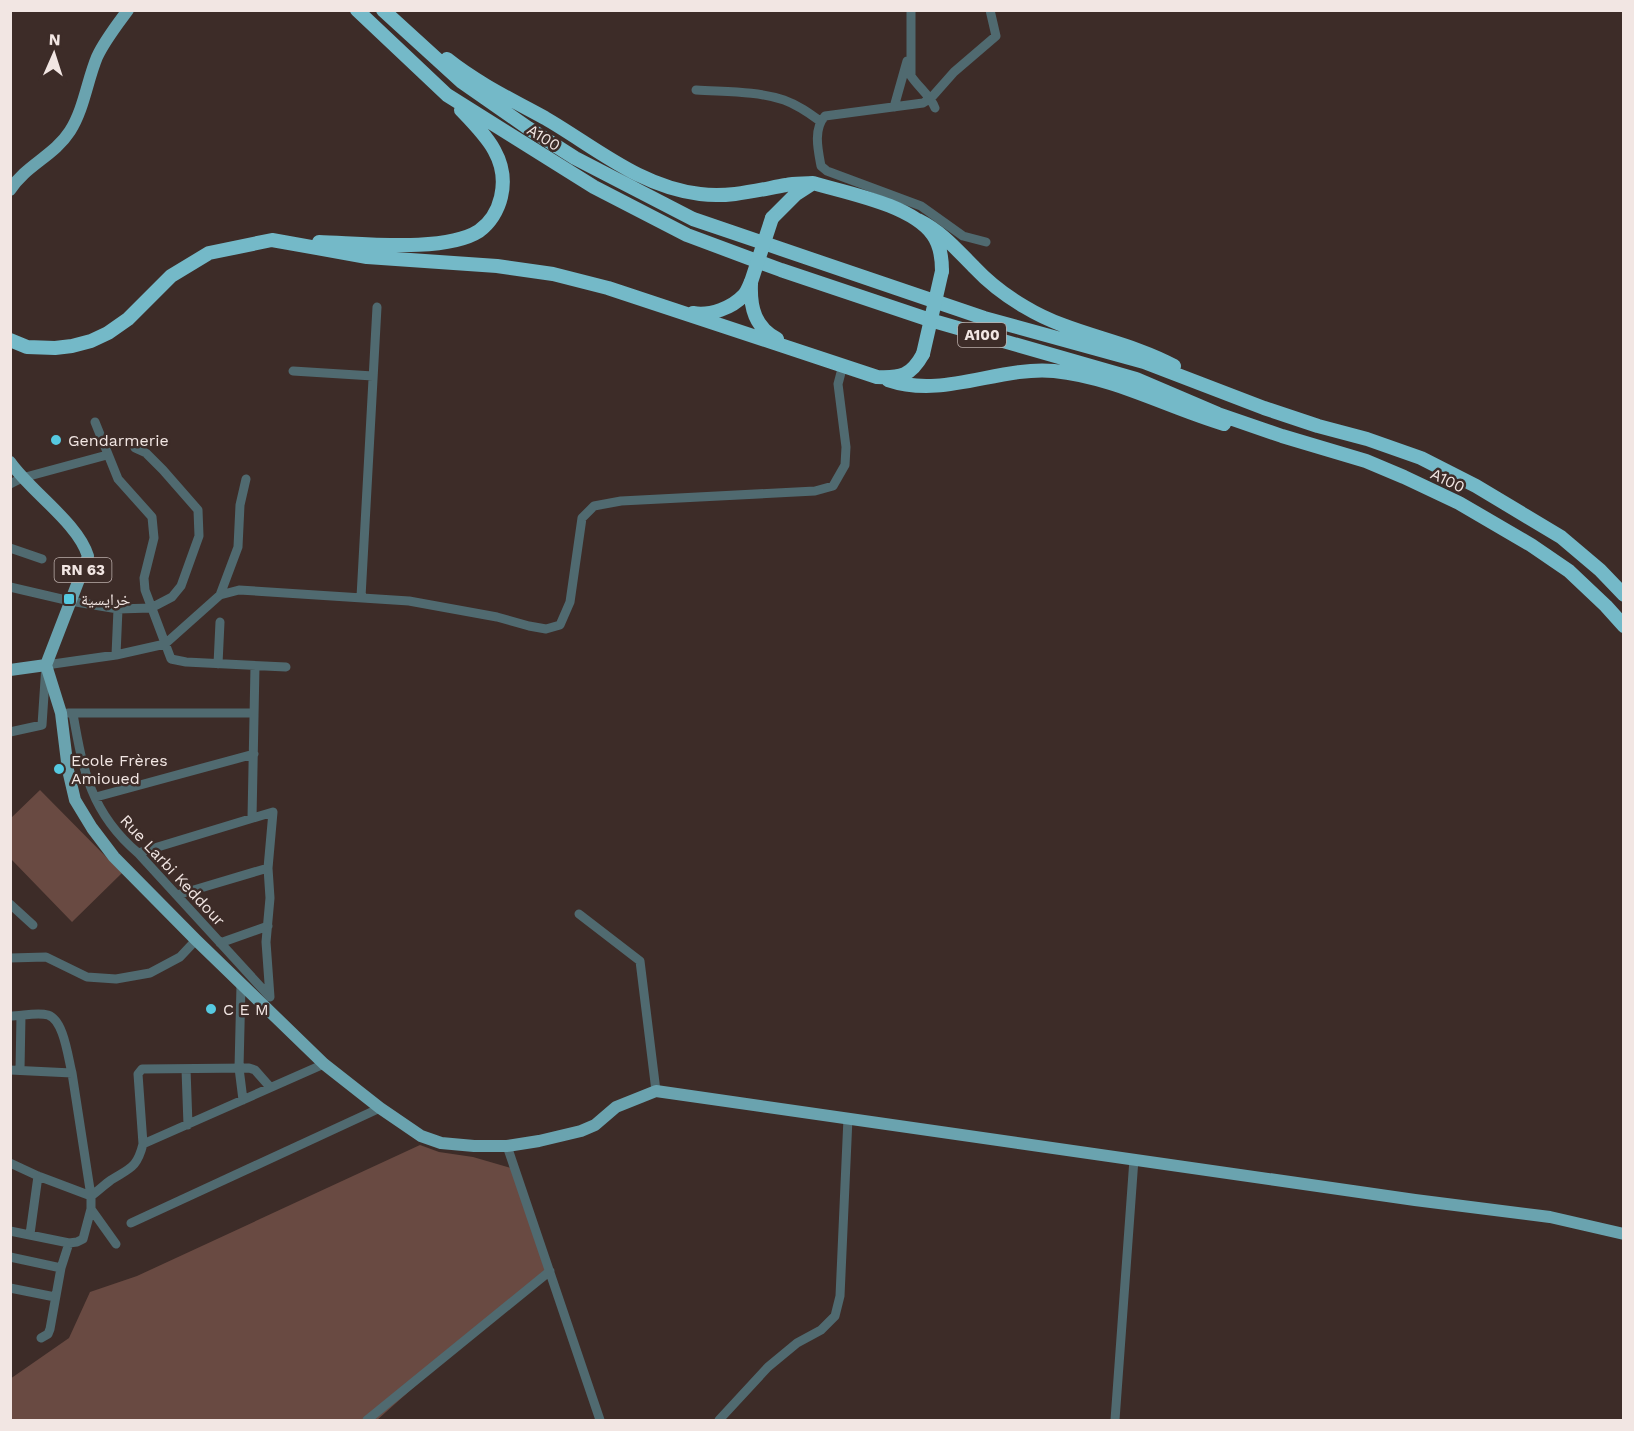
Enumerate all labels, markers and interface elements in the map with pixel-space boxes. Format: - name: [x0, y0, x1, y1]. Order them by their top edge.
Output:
- north arrow: [24, 24, 84, 84]
- text: N: [48, 30, 61, 49]
- street label: A100: [524, 120, 564, 155]
- road number: A100: [958, 323, 1006, 347]
- place label: Gendarmerie: [68, 431, 169, 450]
- marker: Gendarmerie: [49, 433, 63, 447]
- street label: A100: [1428, 464, 1468, 497]
- road number: RN 63: [54, 558, 112, 582]
- place label: خرايسية: [81, 590, 131, 609]
- marker: خرايسية: [62, 592, 76, 606]
- place label: Ecole Frères Amioued: [71, 751, 168, 788]
- marker: Ecole Frères Amioued: [52, 762, 66, 776]
- street label: Rue Larbi Keddour: [116, 811, 229, 930]
- place label: C E M: [223, 1000, 269, 1019]
- marker: C E M: [204, 1002, 218, 1016]

